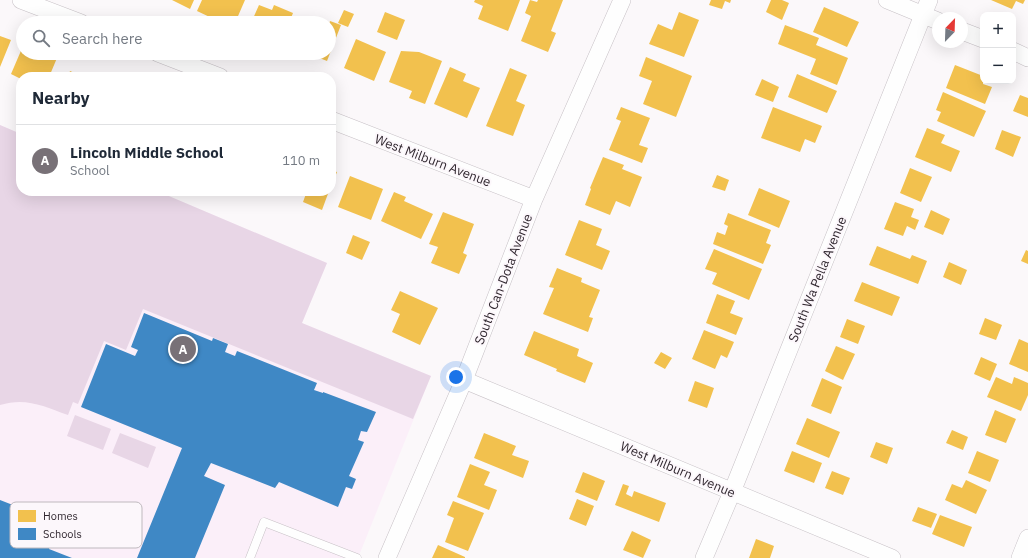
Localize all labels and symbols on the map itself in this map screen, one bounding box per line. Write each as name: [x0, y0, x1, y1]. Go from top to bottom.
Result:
north arrow: [932, 12, 968, 48]
street label: West Milburn Avenue: [372, 130, 493, 190]
street label: South Can-Dota Avenue: [471, 211, 536, 347]
street label: South Wa Pella Avenue: [785, 214, 850, 344]
pin: A: [170, 334, 196, 364]
your location: [446, 367, 466, 387]
street label: West Milburn Avenue: [618, 438, 738, 501]
legend: [10, 502, 142, 548]
text: Homes: [43, 509, 78, 523]
text: Schools: [43, 527, 82, 541]

